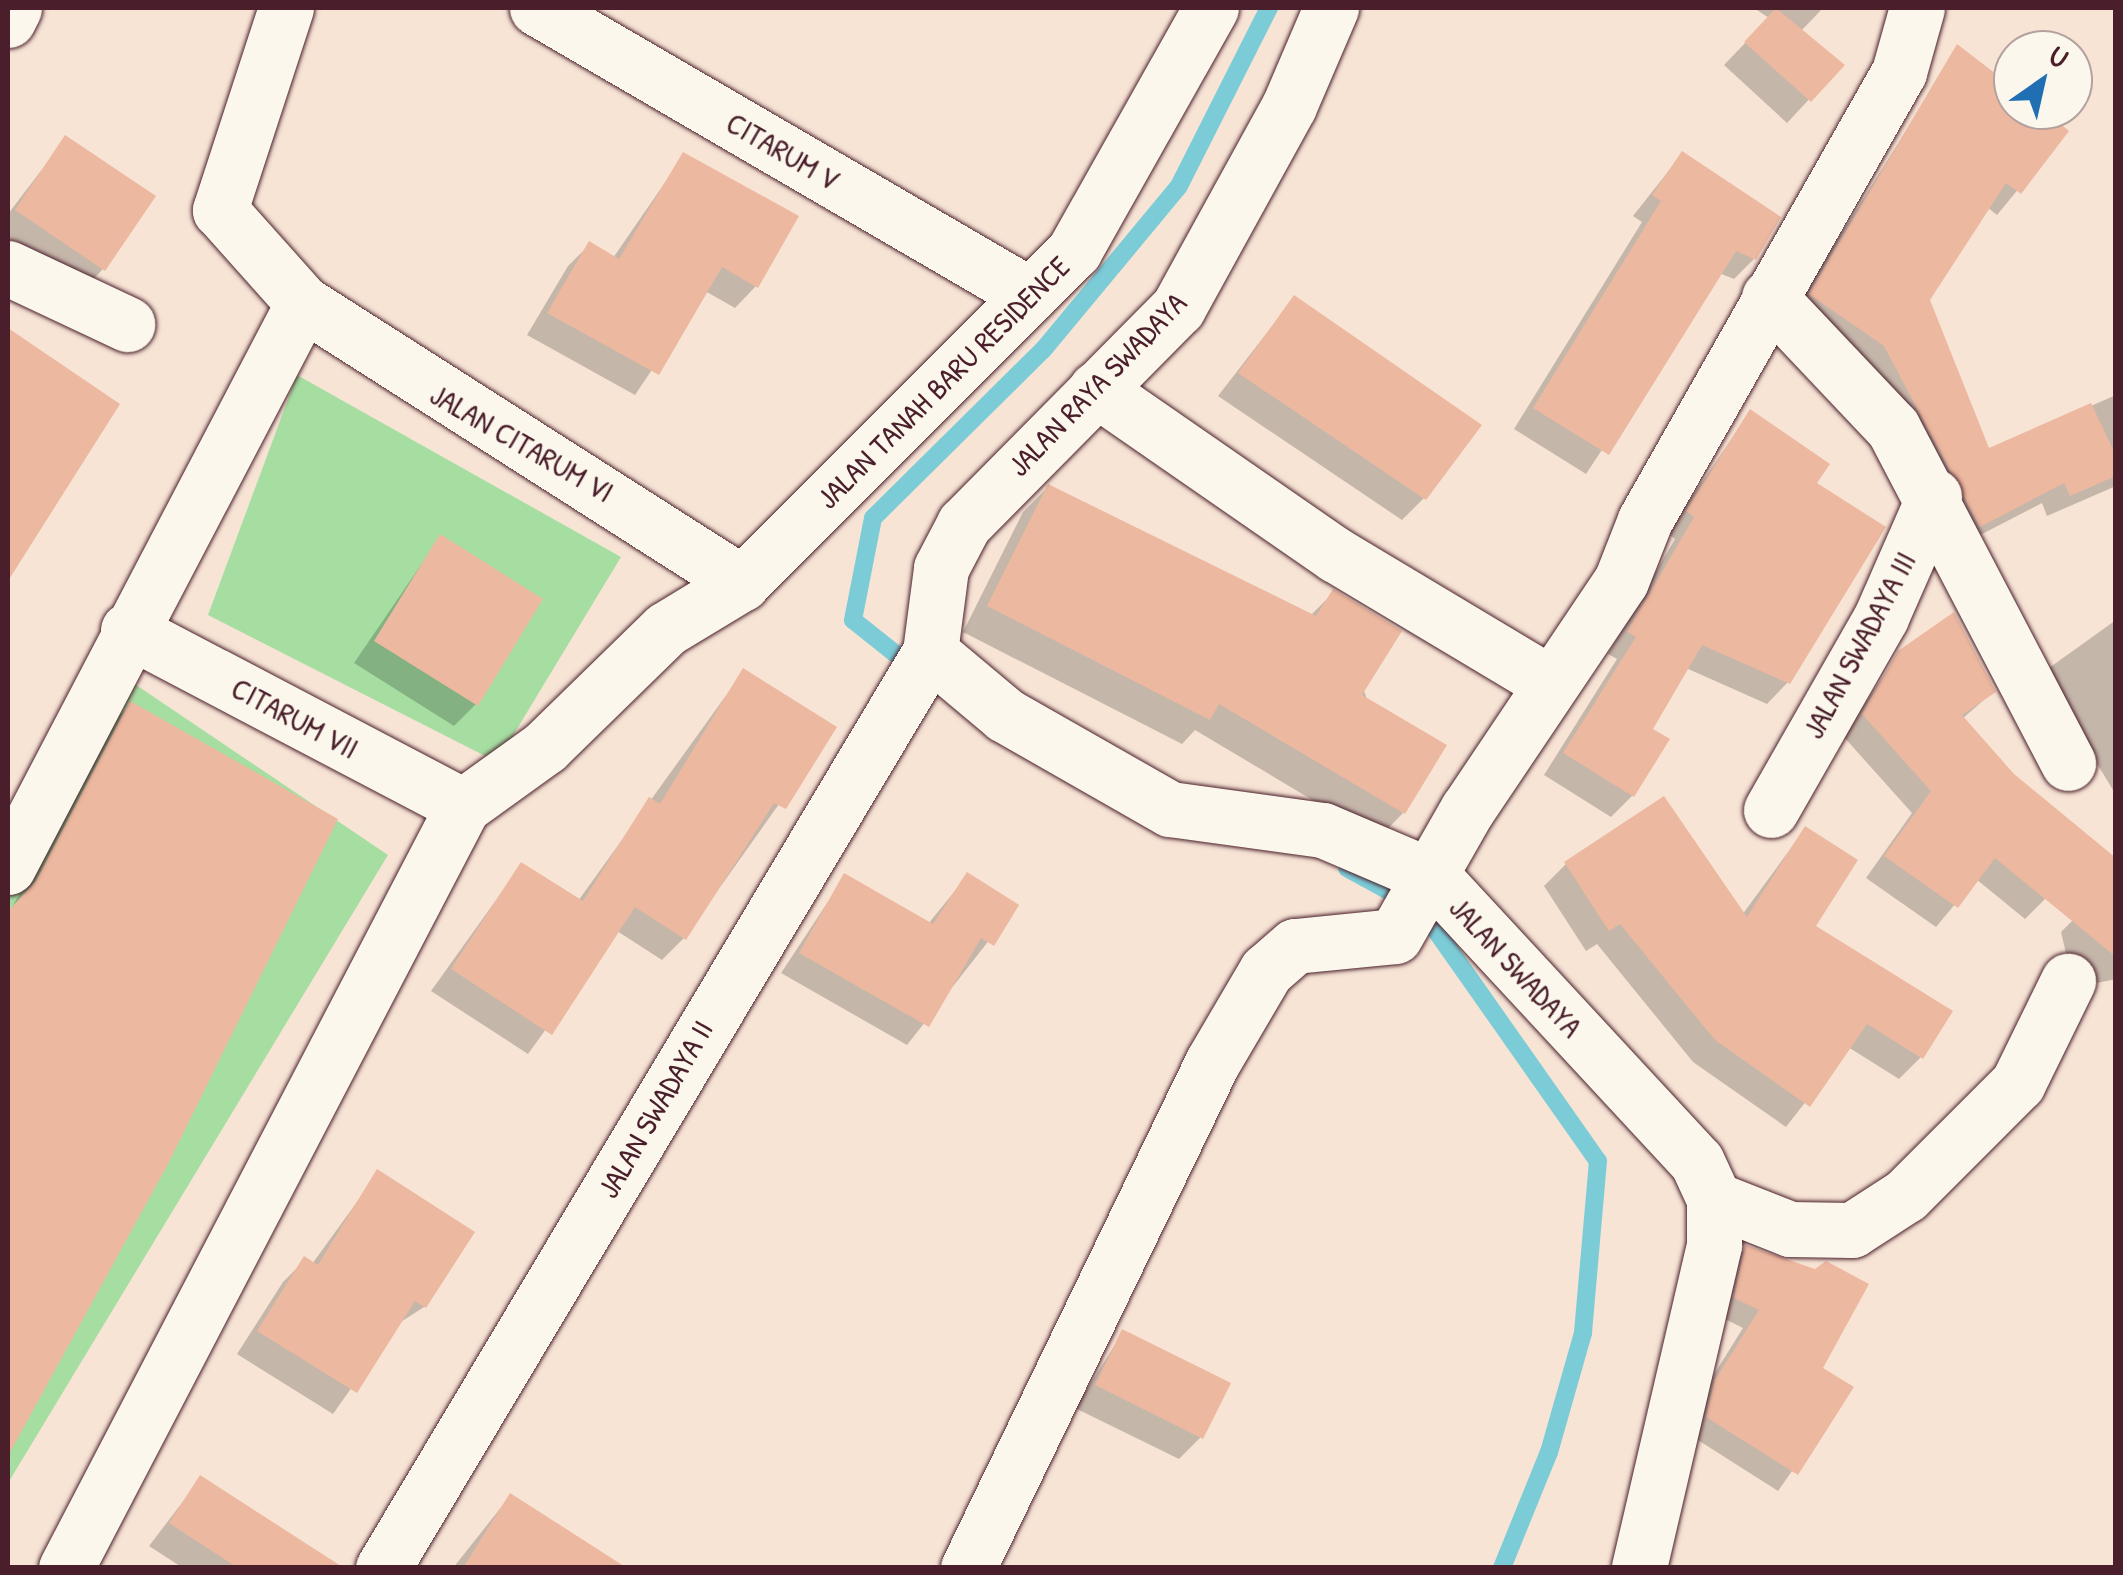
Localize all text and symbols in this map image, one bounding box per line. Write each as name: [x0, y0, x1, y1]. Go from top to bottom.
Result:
north arrow: [1993, 30, 2093, 130]
text: U: [2042, 37, 2076, 77]
street label: CITARUM V: [720, 104, 846, 198]
street label: JALAN TANAH BARU RESIDENCE: [809, 248, 1077, 516]
street label: JALAN RAYA SWADAYA: [1000, 285, 1194, 483]
street label: JALAN CITARUM VI: [424, 376, 620, 510]
street label: JALAN SWADAYA III: [1795, 546, 1923, 744]
street label: CITARUM VII: [226, 670, 364, 766]
street label: JALAN SWADAYA: [1442, 890, 1590, 1044]
street label: JALAN SWADAYA II: [590, 1014, 720, 1204]

